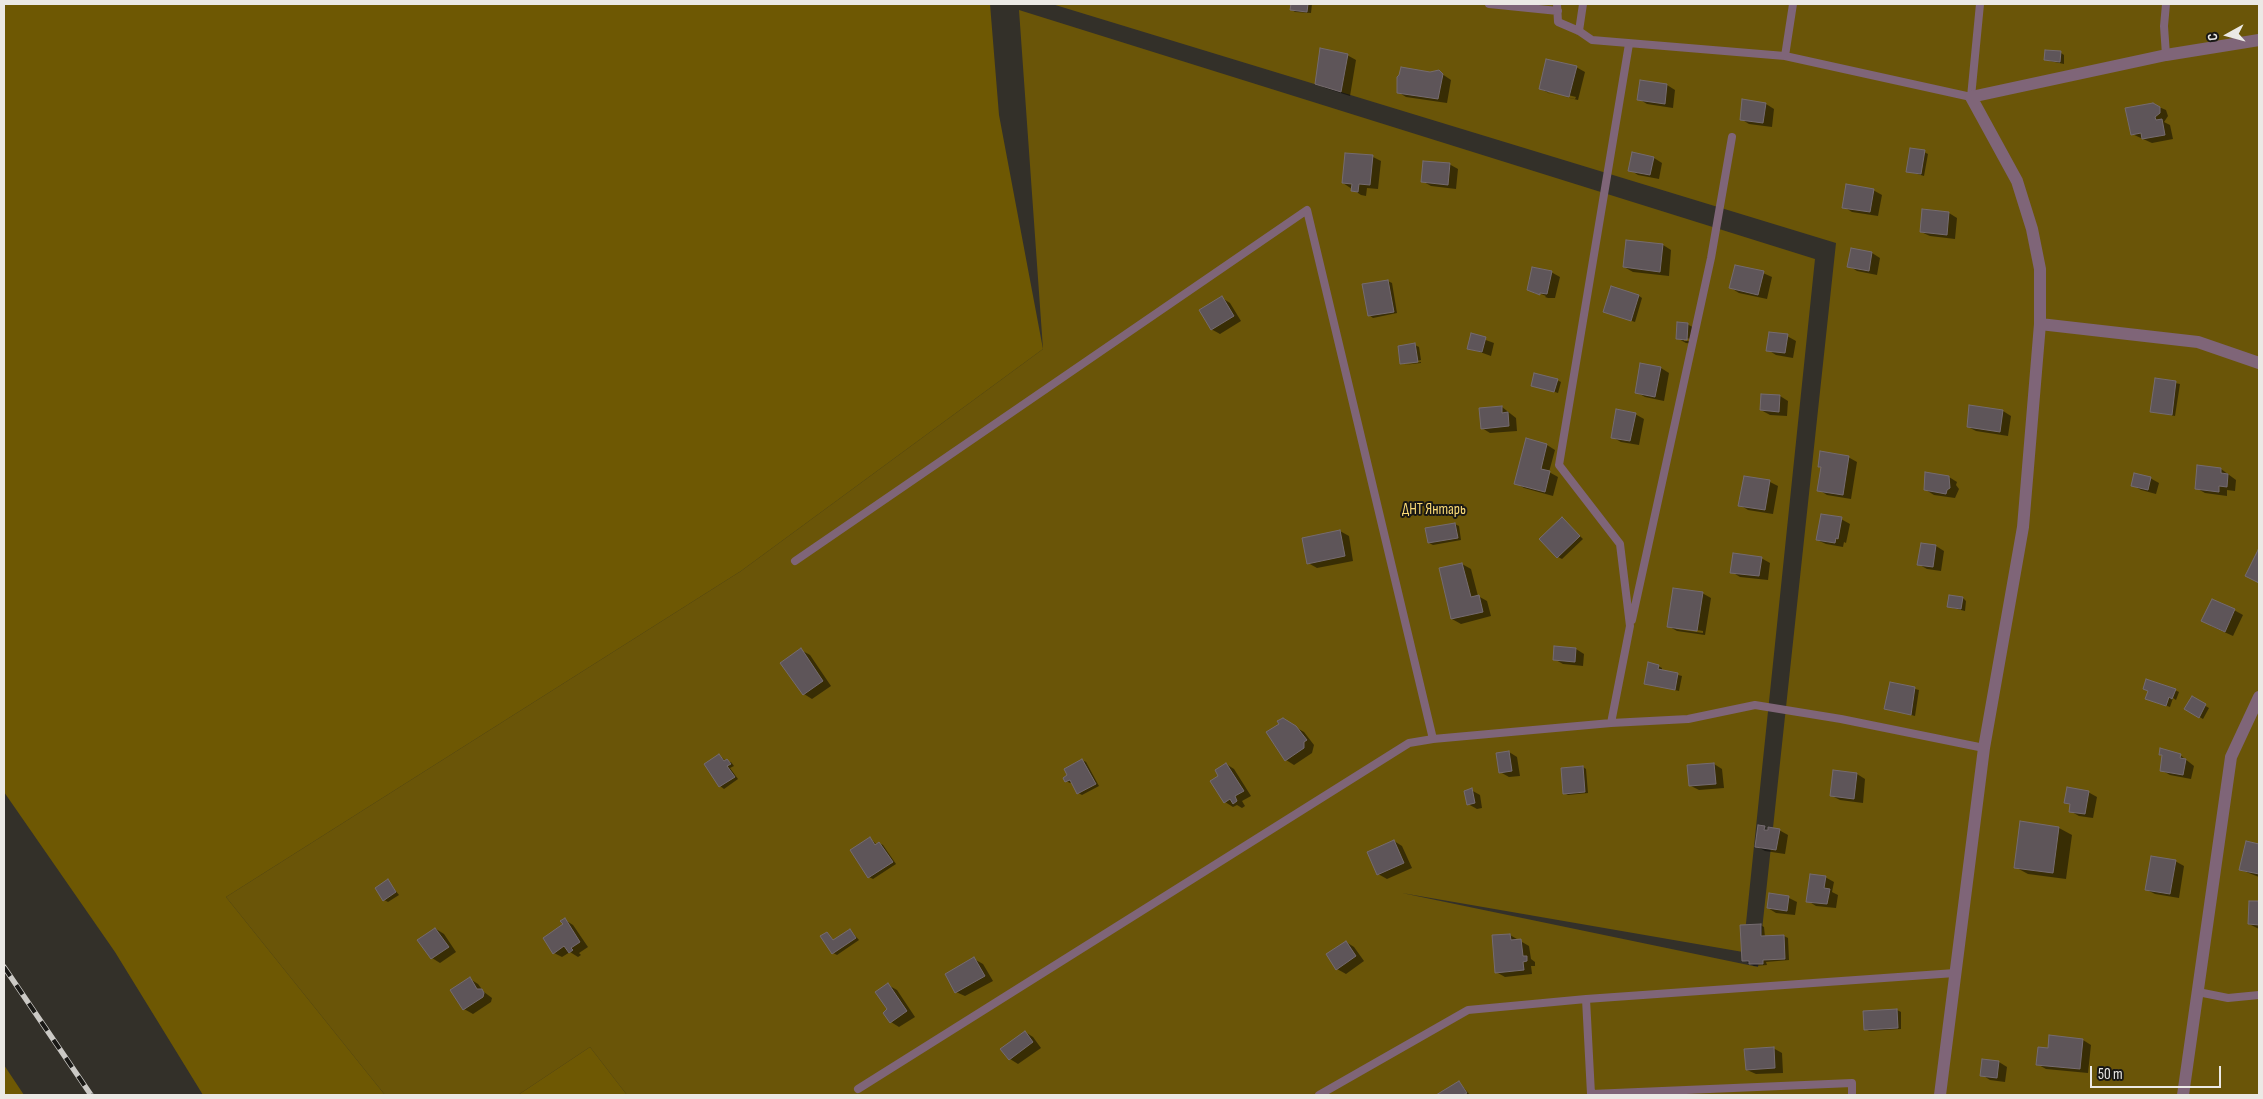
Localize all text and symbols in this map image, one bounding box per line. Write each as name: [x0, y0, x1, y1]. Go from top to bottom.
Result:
north arrow: [2203, 10, 2253, 60]
text: С: [2204, 32, 2221, 41]
park label: ДНТ Янтарь: [1402, 501, 1466, 519]
scale bar: [2093, 1056, 2224, 1088]
text: 50 m: [2098, 1065, 2123, 1084]

